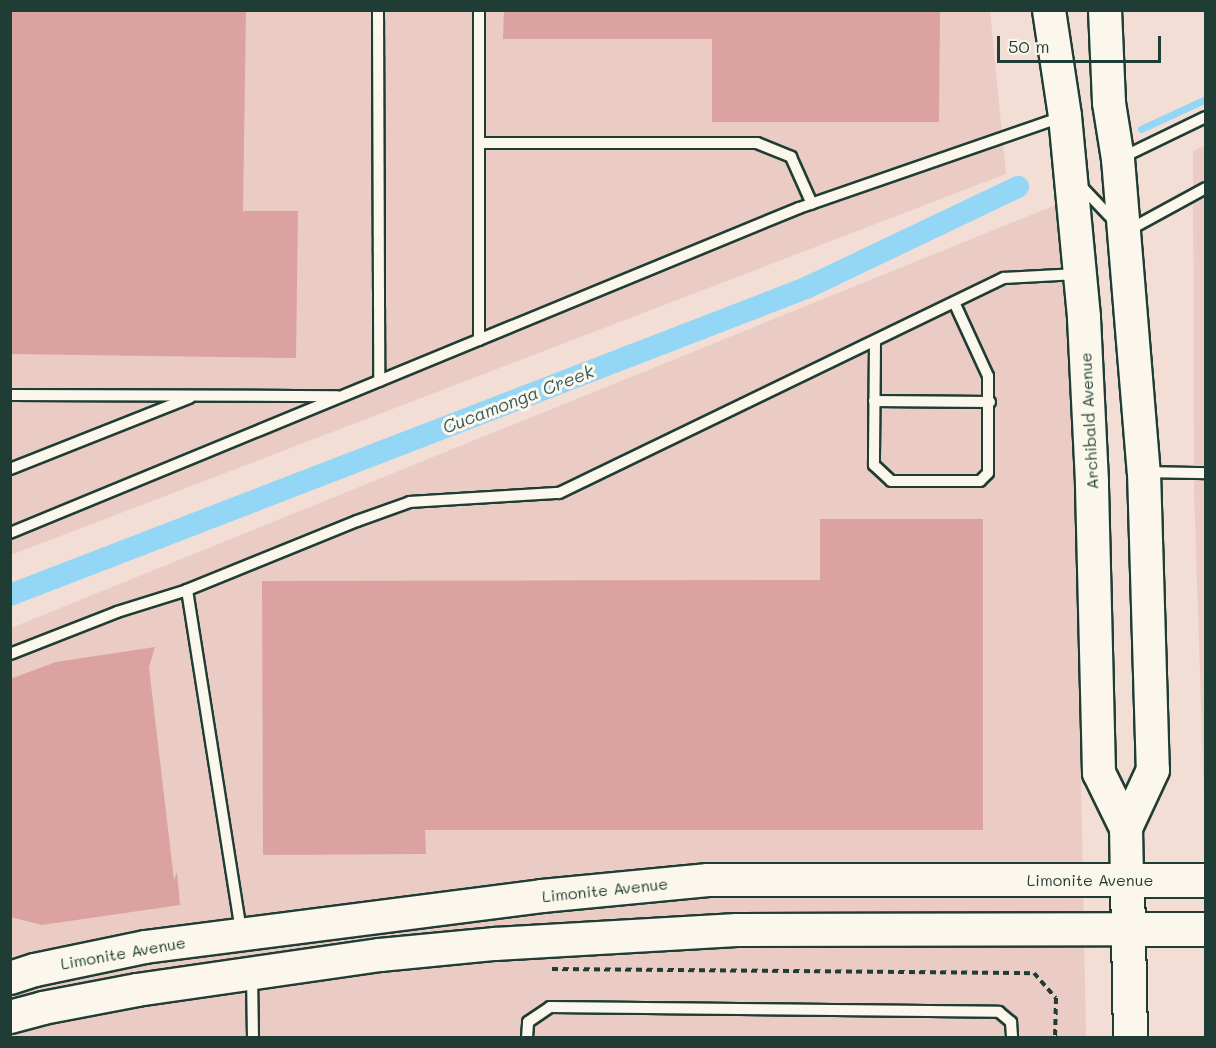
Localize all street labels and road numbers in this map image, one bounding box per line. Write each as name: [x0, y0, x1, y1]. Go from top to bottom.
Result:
street label: Archibald Avenue: [1076, 352, 1102, 490]
street label: Limonite Avenue: [1027, 870, 1153, 890]
street label: Limonite Avenue: [541, 874, 669, 906]
street label: Limonite Avenue: [59, 933, 187, 973]

